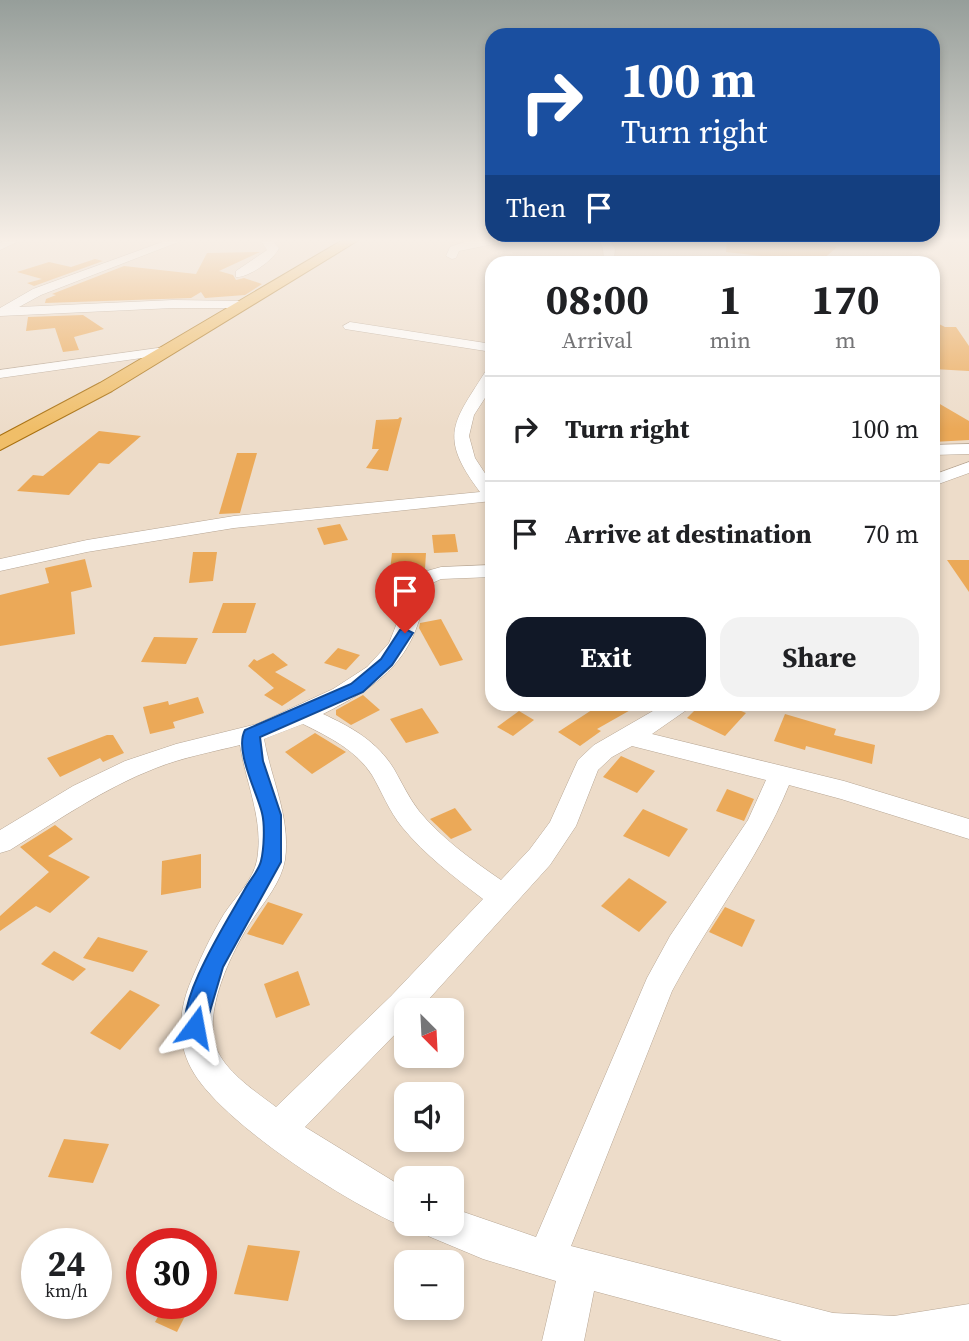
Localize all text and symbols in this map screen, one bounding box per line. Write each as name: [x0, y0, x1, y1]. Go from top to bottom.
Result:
text: 100 m: [621, 46, 756, 113]
icon: right: [506, 56, 597, 147]
text: Turn right: [621, 110, 767, 154]
icon: arrive: [580, 189, 618, 227]
text: Then: [506, 190, 566, 226]
text: 08:00: [545, 270, 649, 328]
text: 1: [719, 270, 742, 328]
text: 170: [811, 270, 880, 328]
text: Arrival: [562, 324, 633, 356]
text: min: [709, 324, 751, 356]
text: m: [835, 324, 856, 356]
icon: right: [506, 410, 544, 448]
text: Turn right: [565, 411, 689, 447]
text: 100 m: [851, 411, 919, 447]
icon: arrive: [506, 515, 544, 553]
text: Arrive at destination: [565, 516, 812, 552]
text: 70 m: [864, 516, 919, 552]
pin: [375, 561, 435, 633]
icon: arrive: [386, 572, 424, 610]
button: Exit: [506, 617, 706, 697]
button: Share: [720, 617, 919, 697]
position arrow: [158, 990, 232, 1064]
north arrow: [394, 998, 464, 1068]
map controls: [394, 998, 464, 1320]
button: sound: [394, 1082, 464, 1152]
button: +: [394, 1166, 464, 1236]
speed limit sign: 30: [126, 1228, 217, 1319]
text: 24: [48, 1240, 85, 1288]
button: −: [394, 1250, 464, 1320]
text: km/h: [45, 1278, 88, 1303]

